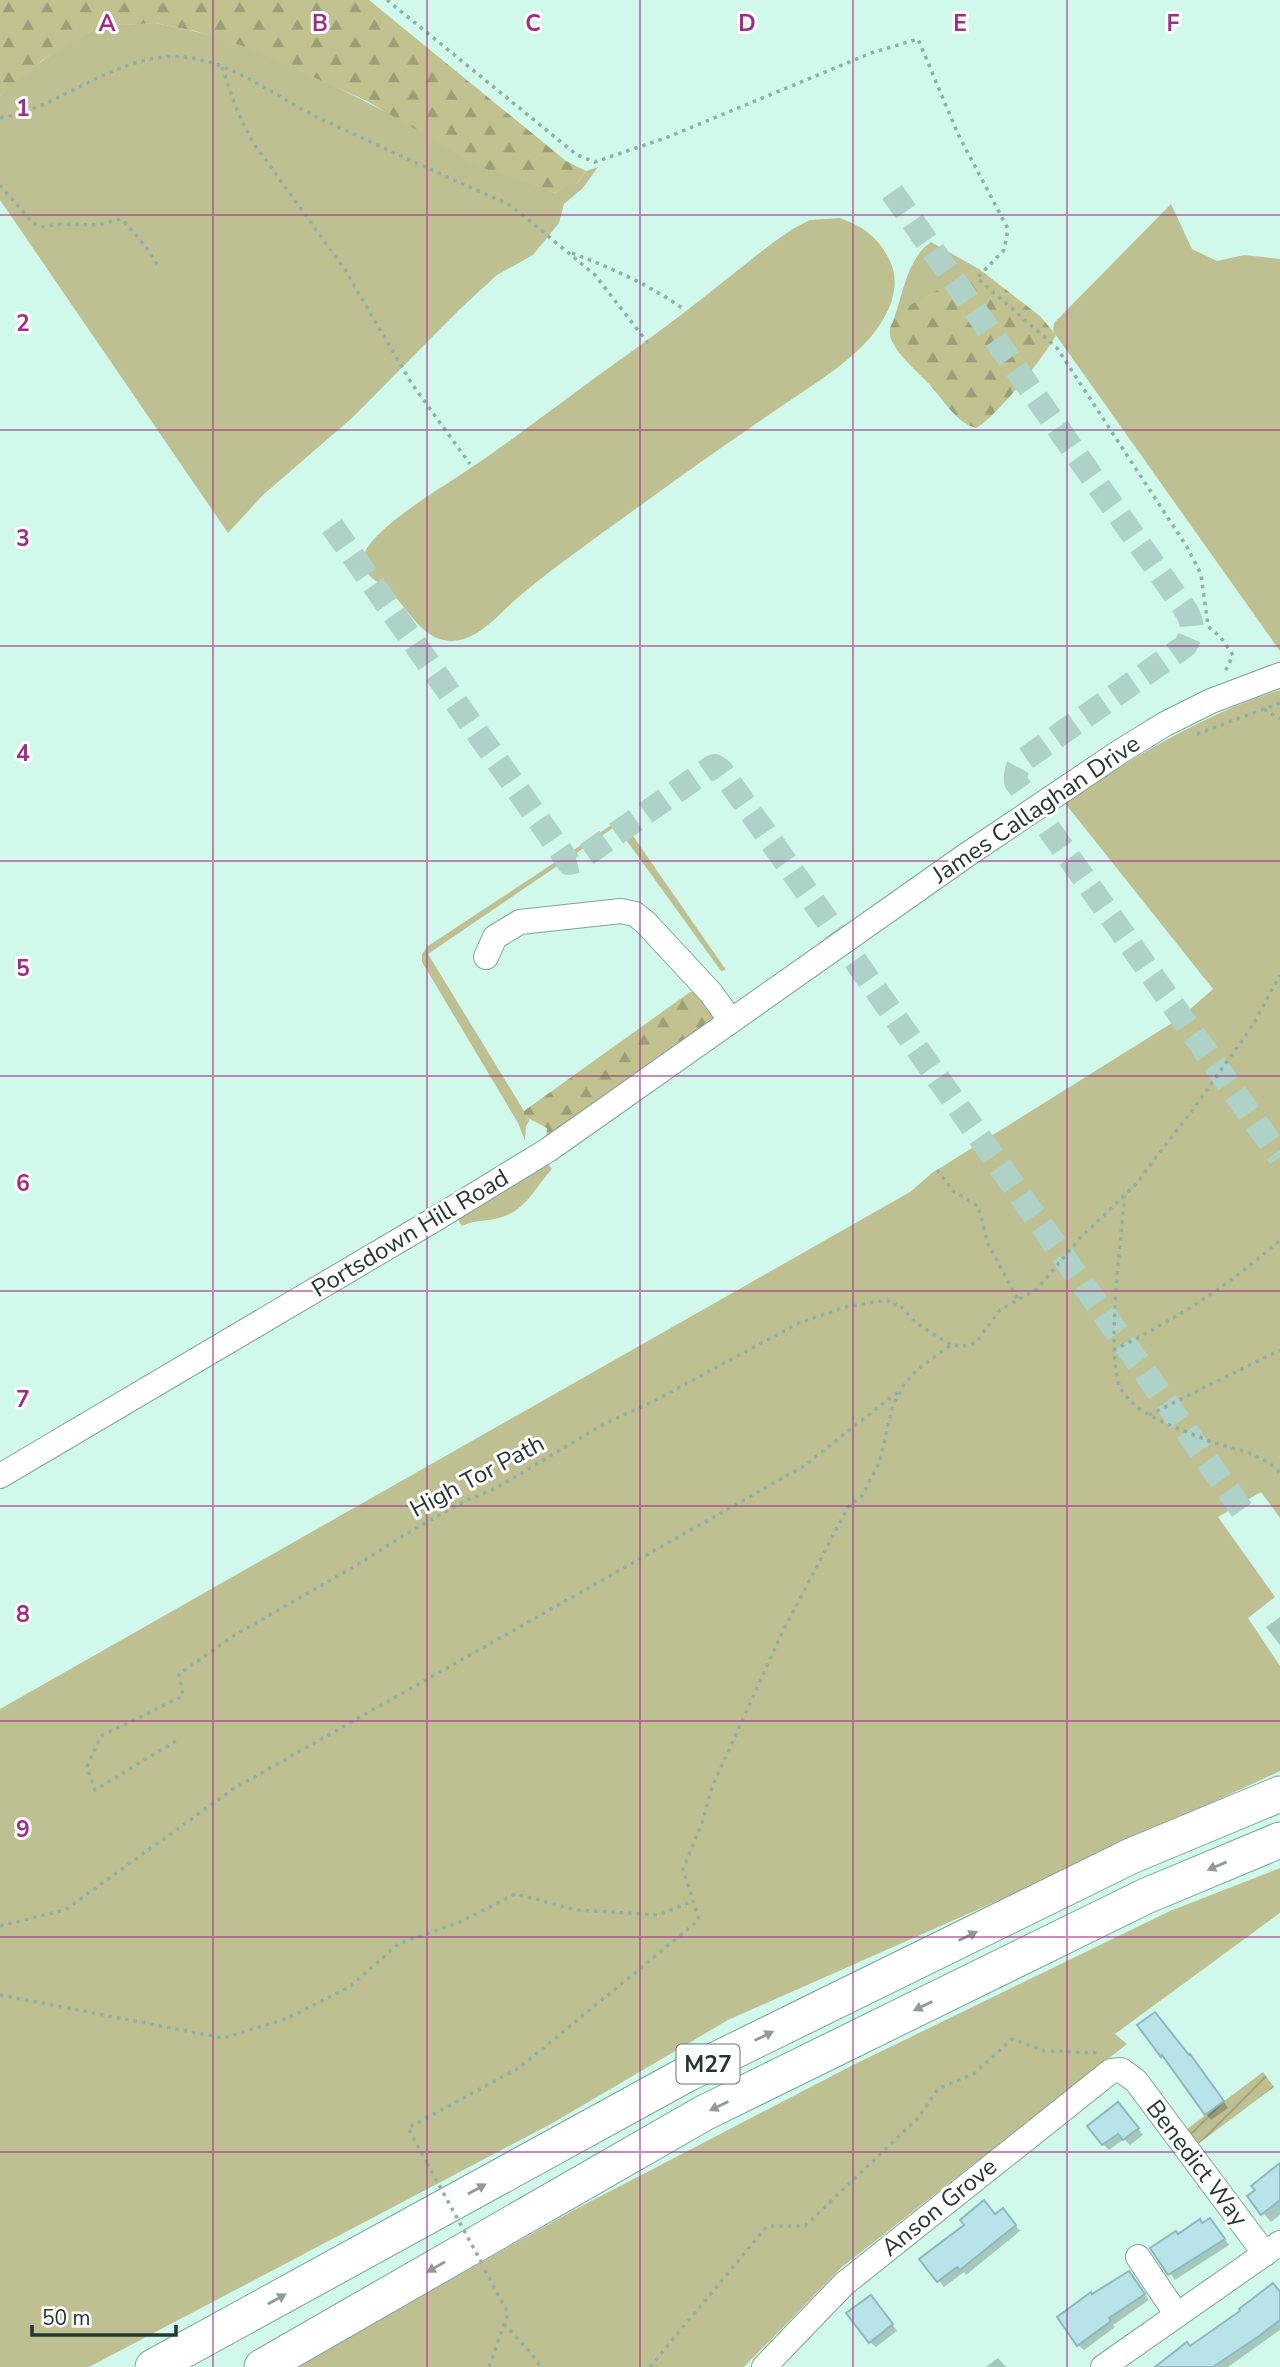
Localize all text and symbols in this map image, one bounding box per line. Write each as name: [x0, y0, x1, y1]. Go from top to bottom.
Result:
text: A: [98, 8, 116, 39]
text: B: [312, 8, 328, 39]
text: C: [525, 8, 541, 39]
text: D: [738, 8, 756, 39]
text: E: [953, 8, 967, 39]
text: F: [1167, 8, 1180, 39]
text: 1: [16, 93, 30, 124]
text: 2: [16, 308, 30, 339]
text: 3: [16, 523, 30, 554]
street label: James Callaghan Drive: [925, 727, 1146, 891]
text: 4: [16, 738, 30, 769]
text: 5: [16, 953, 30, 984]
street label: Portsdown Hill Road: [306, 1162, 514, 1304]
text: 6: [16, 1168, 30, 1199]
text: 7: [16, 1384, 30, 1415]
street label: High Tor Path: [404, 1427, 550, 1525]
text: 8: [16, 1599, 30, 1630]
text: 9: [16, 1814, 30, 1845]
one-way arrow: [1206, 1861, 1227, 1872]
one-way arrow: [958, 1930, 978, 1942]
one-way arrow: [913, 2000, 933, 2011]
one-way arrow: [754, 2031, 774, 2042]
road number: M27: [676, 2044, 740, 2084]
street label: Benedict Way: [1139, 2093, 1256, 2233]
one-way arrow: [709, 2101, 729, 2112]
street label: Anson Grove: [875, 2151, 1003, 2263]
one-way arrow: [467, 2183, 487, 2195]
one-way arrow: [426, 2261, 446, 2273]
one-way arrow: [268, 2293, 287, 2305]
scale bar: [32, 2294, 175, 2338]
text: 50 m: [42, 2304, 91, 2332]

